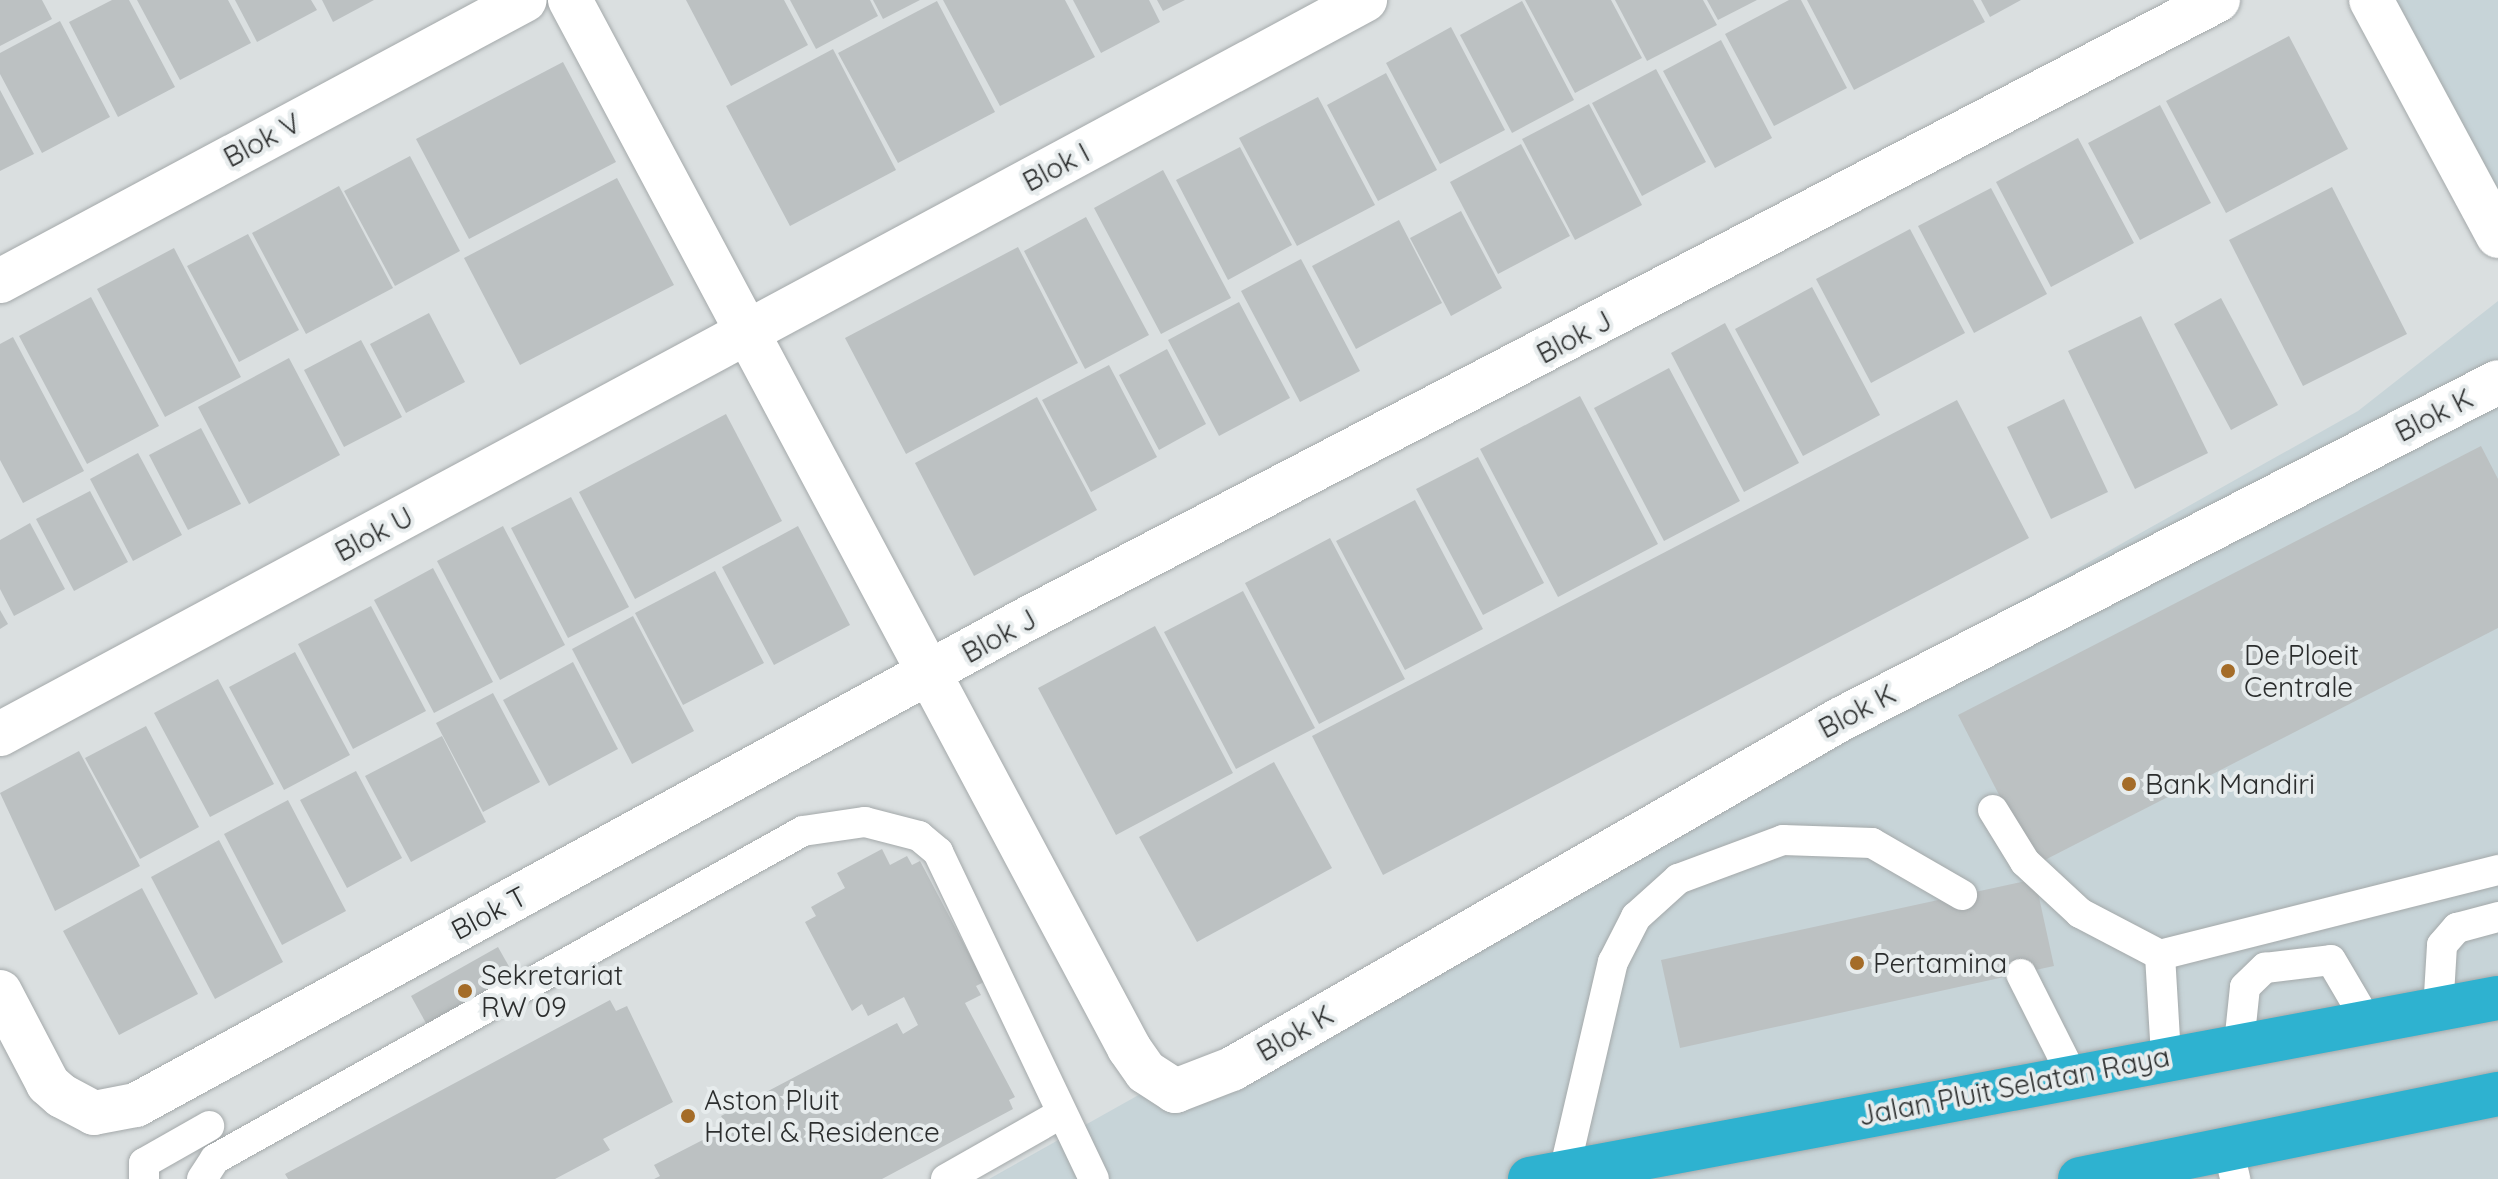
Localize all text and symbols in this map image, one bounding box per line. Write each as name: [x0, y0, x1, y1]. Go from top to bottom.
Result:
street label: Blok V: [218, 106, 306, 174]
street label: Blok I: [1017, 136, 1095, 198]
street label: Blok J: [1531, 303, 1617, 371]
street label: Blok K: [2390, 381, 2478, 449]
street label: Blok U: [329, 499, 419, 569]
street label: Blok J: [956, 602, 1042, 670]
place label: De Ploeit Centrale: [2244, 638, 2359, 704]
marker: De Ploeit Centrale: [2219, 662, 2237, 680]
street label: Blok K: [1813, 677, 1901, 745]
place label: Bank Mandiri: [2145, 767, 2315, 801]
marker: Bank Mandiri: [2120, 775, 2138, 793]
street label: Blok T: [445, 879, 533, 947]
place label: Pertamina: [1873, 946, 2007, 980]
marker: Pertamina: [1848, 954, 1866, 972]
place label: Sekretariat RW 09: [481, 958, 623, 1024]
marker: Sekretariat RW 09: [456, 982, 474, 1000]
street label: Blok K: [1251, 998, 1339, 1068]
street label: Jalan Pluit Selatan Raya: [1856, 1039, 2172, 1133]
place label: Aston Pluit Hotel & Residence: [704, 1083, 940, 1149]
marker: Aston Pluit Hotel & Residence: [679, 1107, 697, 1125]

